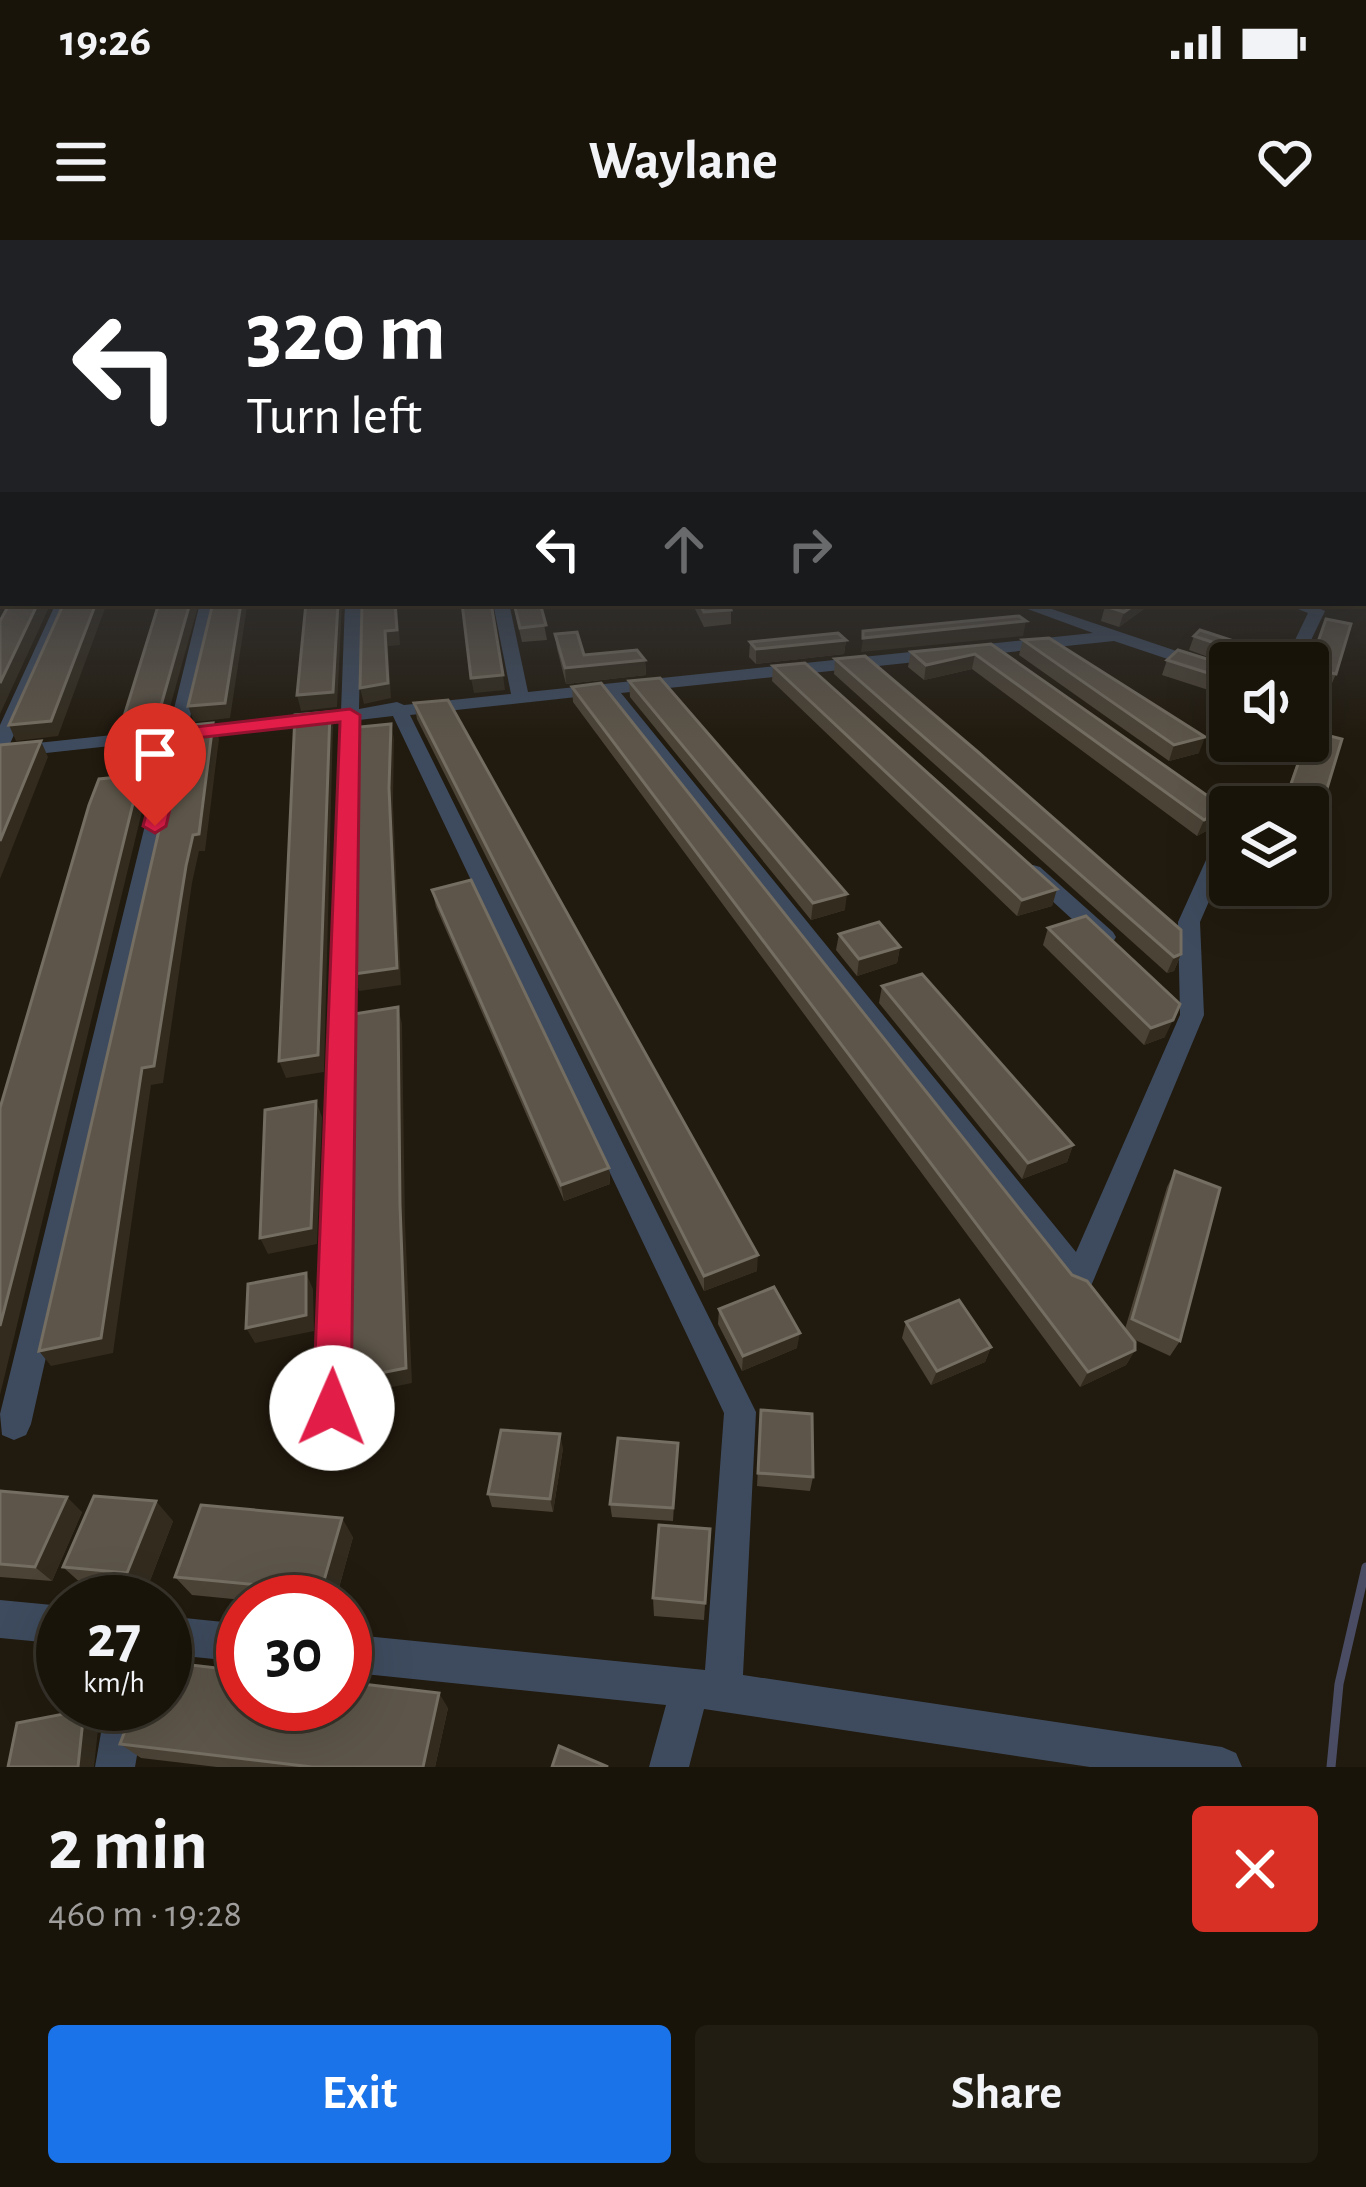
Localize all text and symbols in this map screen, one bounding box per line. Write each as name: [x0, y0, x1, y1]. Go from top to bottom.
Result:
text: 19:26: [60, 19, 151, 64]
icon: menu: [48, 129, 114, 195]
icon: heart: [1252, 129, 1318, 195]
text: Waylane: [588, 135, 778, 189]
icon: left: [48, 288, 204, 444]
text: 320 m: [246, 292, 446, 376]
text: Turn left: [246, 390, 422, 444]
icon: left: [525, 516, 591, 582]
icon: ahead: [651, 516, 717, 582]
icon: right: [777, 516, 843, 582]
map controls: [1209, 642, 1329, 906]
button: sound: [1209, 642, 1329, 762]
pin: [104, 703, 206, 826]
icon: arrive: [122, 721, 188, 787]
button: layers: [1209, 786, 1329, 906]
position arrow: [269, 1345, 395, 1471]
speed limit sign: 30: [216, 1575, 372, 1731]
text: 27: [87, 1608, 141, 1668]
text: km/h: [83, 1668, 145, 1698]
button: close: [1192, 1806, 1318, 1932]
text: 2 min: [48, 1810, 208, 1882]
text: 460 m · 19:28: [48, 1895, 242, 1934]
button: Exit: [48, 2025, 671, 2163]
button: Share: [695, 2025, 1318, 2163]

